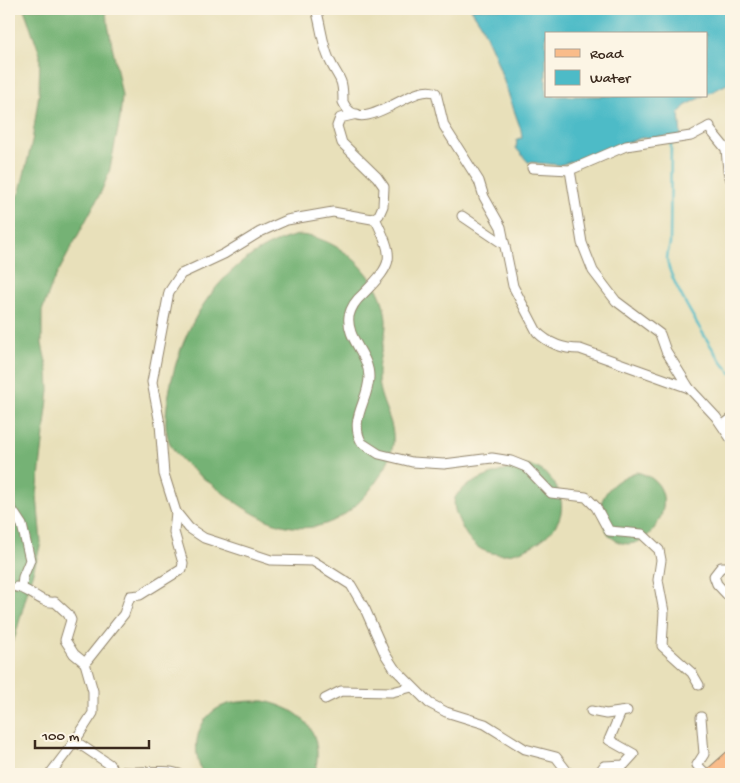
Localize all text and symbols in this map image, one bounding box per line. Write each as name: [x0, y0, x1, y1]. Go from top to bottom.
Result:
legend: [545, 32, 708, 98]
text: Road: [590, 46, 624, 64]
text: Water: [590, 70, 632, 88]
scale bar: [35, 718, 149, 750]
text: 100 m: [41, 728, 80, 746]

